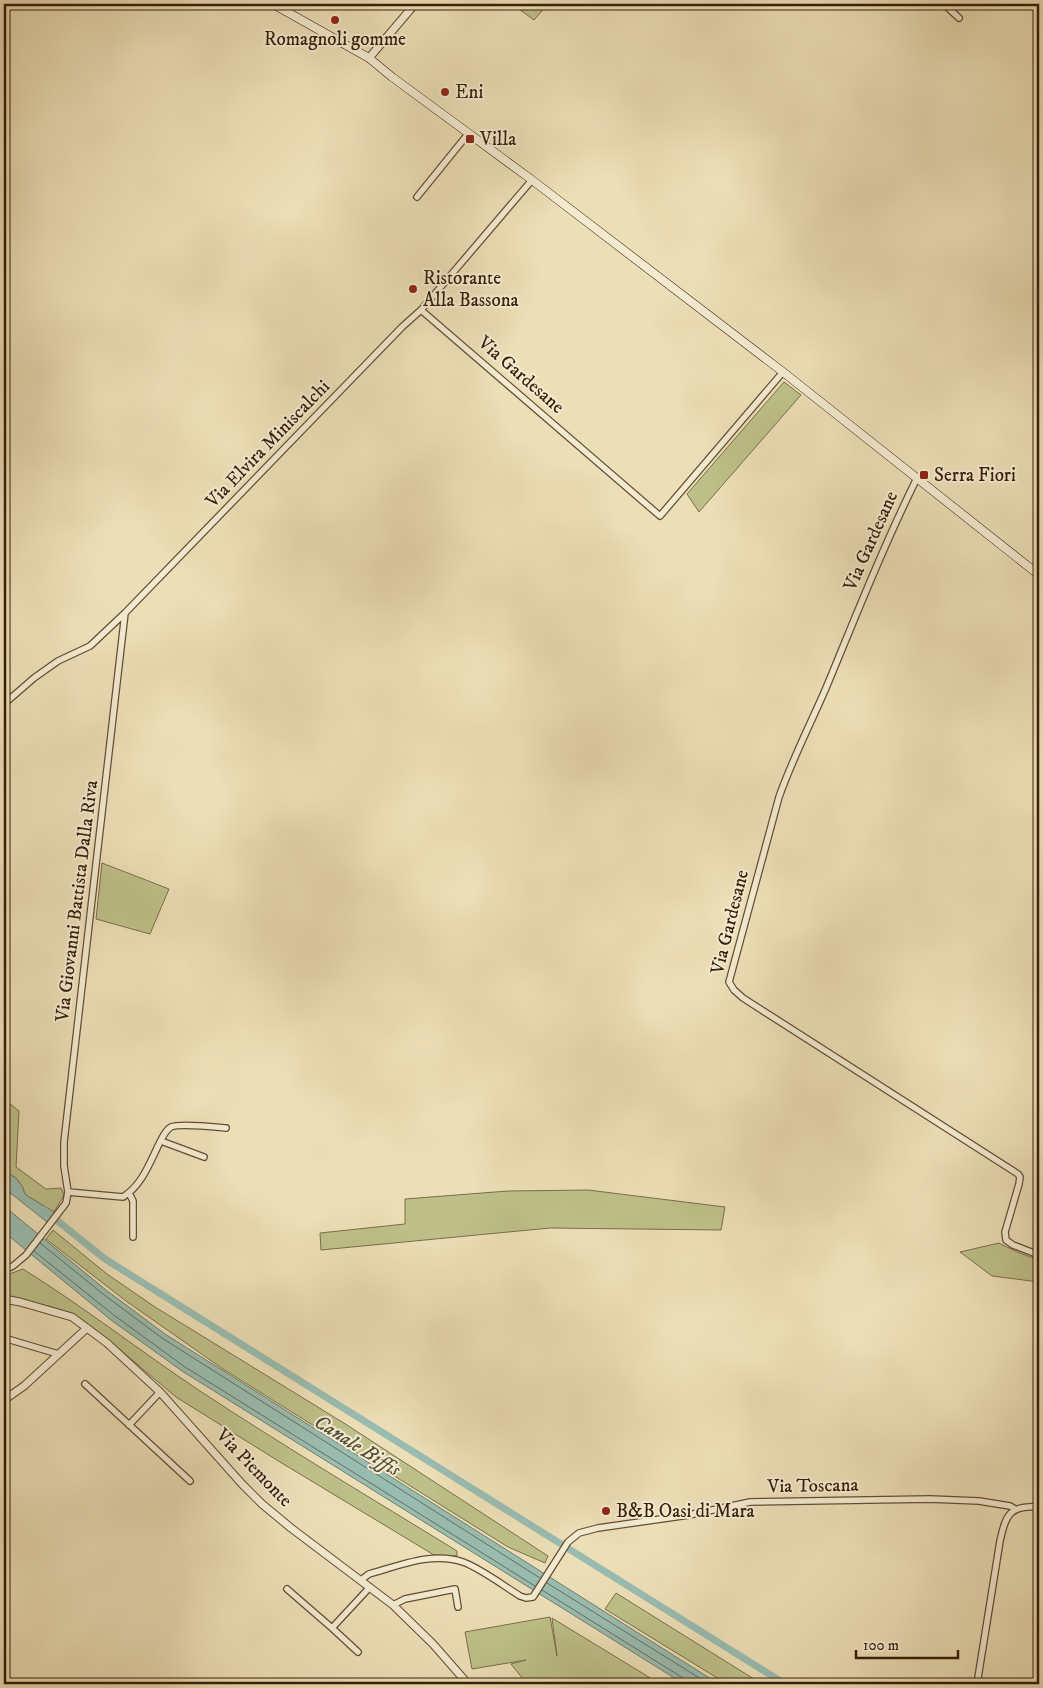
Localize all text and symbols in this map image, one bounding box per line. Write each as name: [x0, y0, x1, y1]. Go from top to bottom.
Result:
marker: Romagnoli gomme: [329, 14, 341, 26]
place label: Romagnoli gomme: [264, 28, 406, 51]
place label: Eni: [455, 81, 483, 104]
marker: Eni: [439, 86, 451, 98]
place label: Villa: [479, 128, 516, 151]
marker: Villa: [464, 133, 476, 145]
place label: Ristorante Alla Bassona: [423, 267, 519, 312]
marker: Ristorante Alla Bassona: [407, 283, 419, 295]
street label: Via Gardesane: [472, 331, 569, 419]
street label: Via Elvira Miniscalchi: [200, 375, 335, 513]
place label: Serra Fiori: [934, 464, 1016, 487]
marker: Serra Fiori: [918, 469, 930, 481]
street label: Via Gardesane: [838, 487, 903, 595]
street label: Via Giovanni Battista Dalla Riva: [51, 779, 103, 1024]
street label: Via Gardesane: [706, 867, 754, 978]
water label: Canale Biffis: [309, 1410, 406, 1483]
street label: Via Piemonte: [210, 1423, 297, 1512]
street label: Via Toscana: [766, 1474, 859, 1498]
place label: B&B Oasi di Mara: [616, 1500, 755, 1523]
marker: B&B Oasi di Mara: [600, 1505, 612, 1517]
scale bar: [856, 1628, 958, 1660]
text: 100 m: [863, 1636, 899, 1655]

